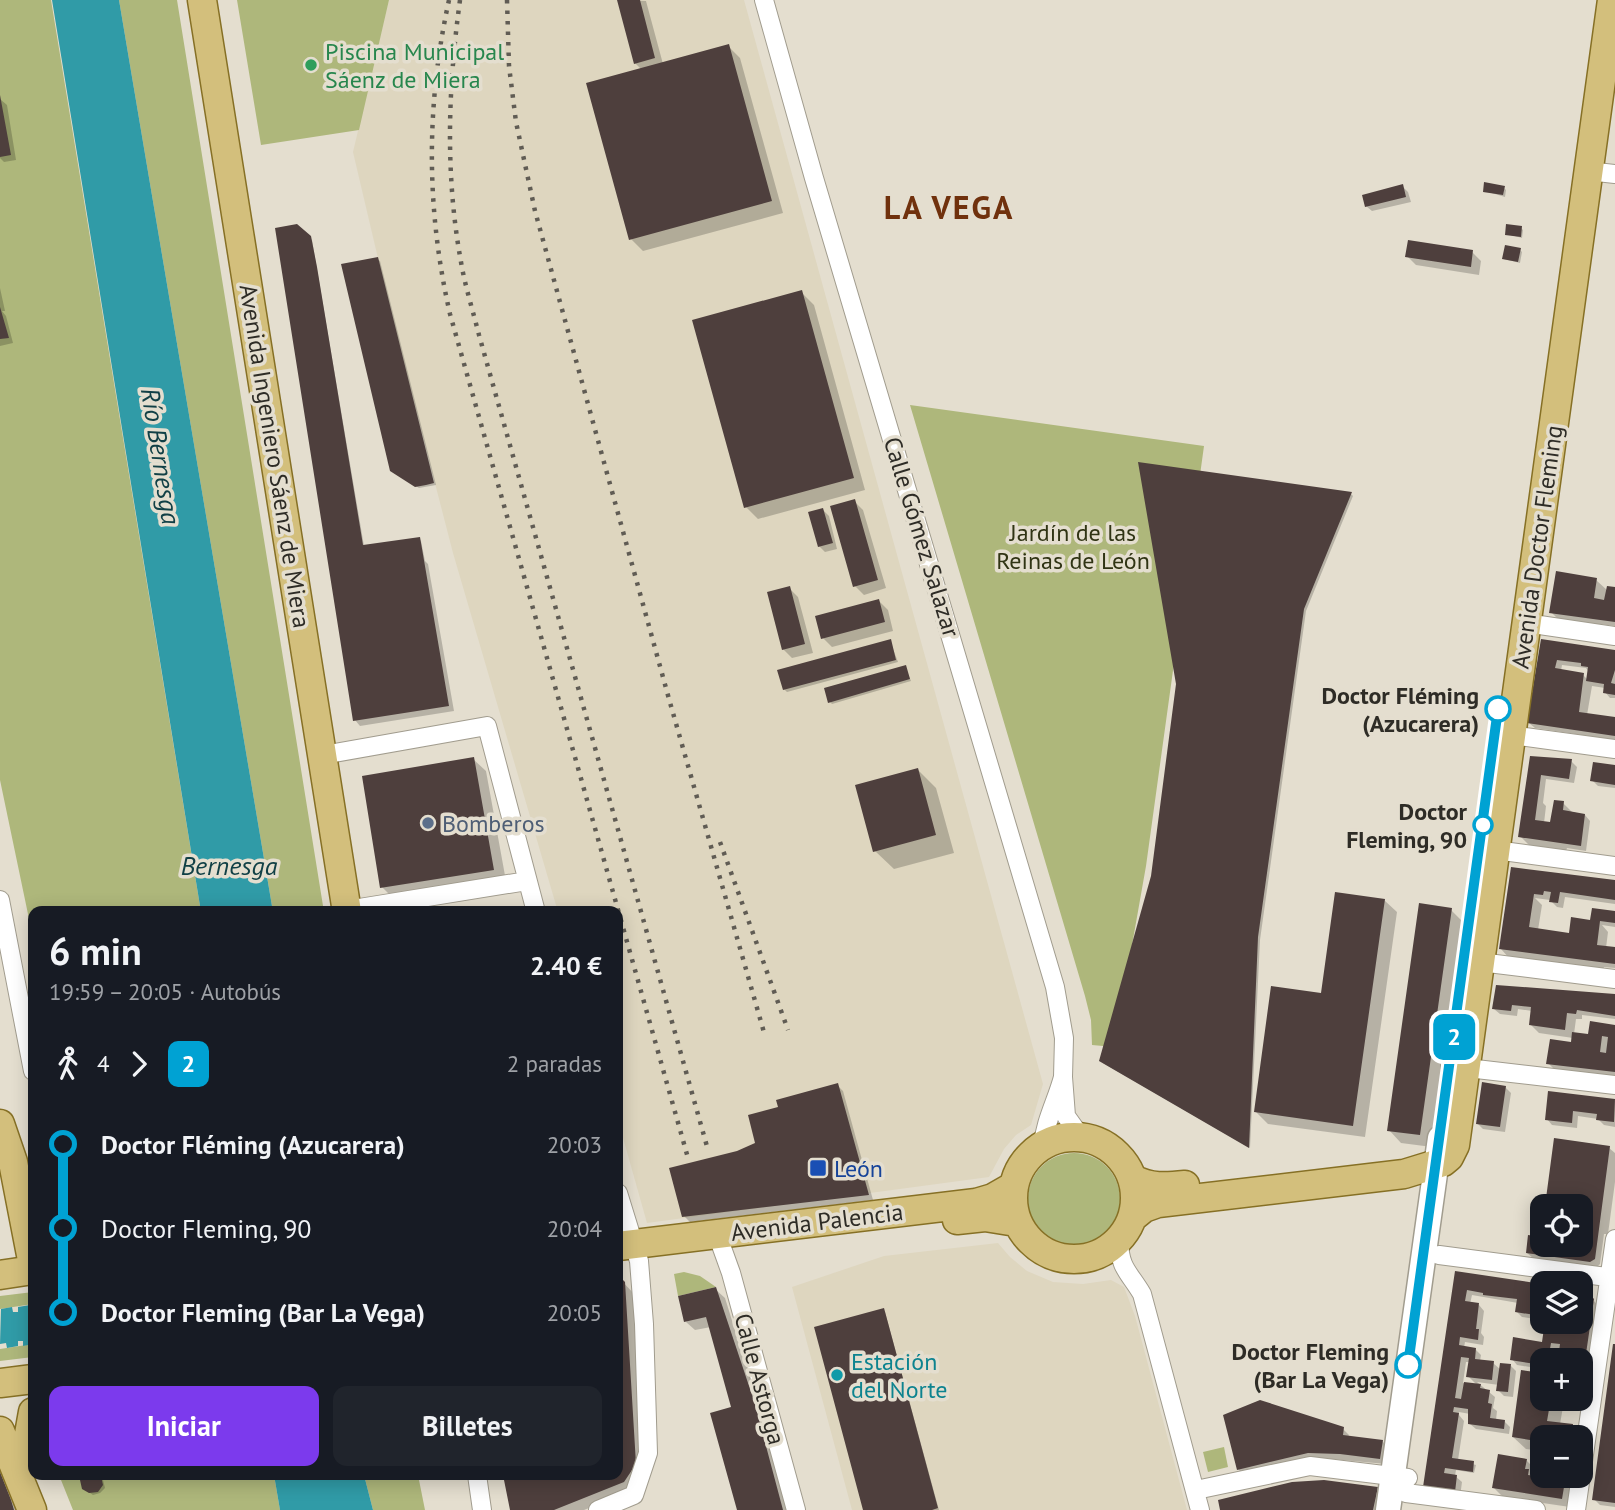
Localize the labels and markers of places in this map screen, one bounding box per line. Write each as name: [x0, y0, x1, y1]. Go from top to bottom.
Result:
place label: Piscina Municipal Sáenz de Miera: [325, 36, 504, 95]
marker: Piscina Municipal Sáenz de Miera: [303, 57, 319, 73]
place label: Doctor Fléming (Azucarera): [1321, 680, 1479, 739]
marker: Doctor Fléming (Azucarera): [1485, 696, 1511, 722]
place label: Doctor Fleming, 90: [1346, 796, 1468, 855]
place label: Bomberos: [442, 808, 545, 839]
marker: Bomberos: [420, 815, 436, 831]
marker: Doctor Fleming, 90: [1473, 815, 1493, 835]
place label: León: [834, 1153, 883, 1184]
marker: León: [808, 1158, 828, 1178]
place label: Doctor Fleming (Bar La Vega): [1231, 1336, 1389, 1395]
place label: Estación del Norte: [851, 1346, 947, 1405]
marker: Doctor Fleming (Bar La Vega): [1395, 1352, 1421, 1378]
marker: Estación del Norte: [829, 1367, 845, 1383]

